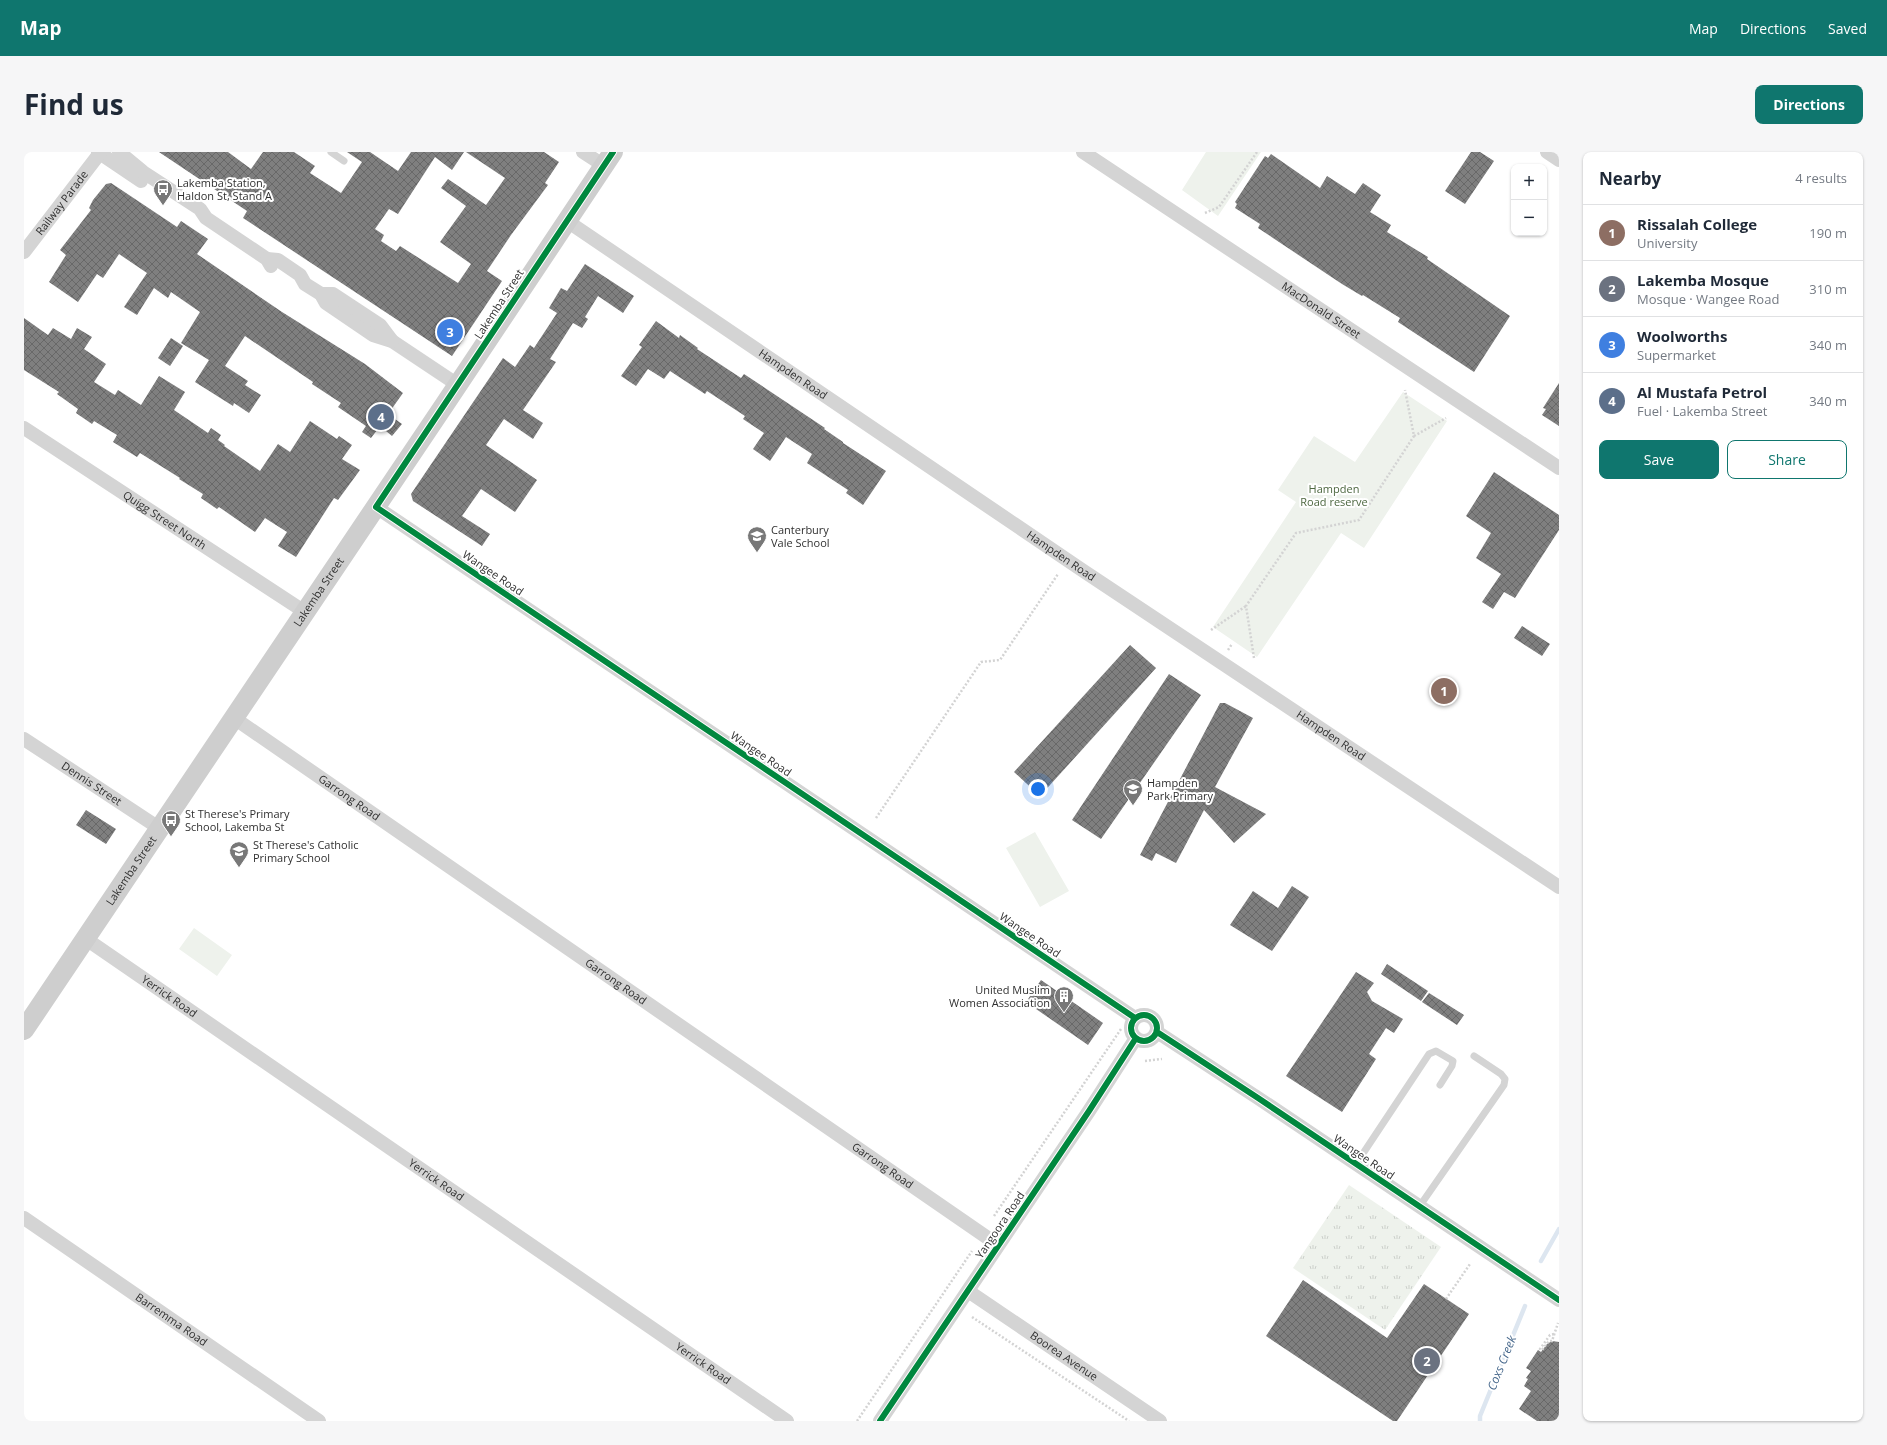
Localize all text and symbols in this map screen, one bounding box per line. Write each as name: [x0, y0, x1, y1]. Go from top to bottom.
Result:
text: Map: [20, 15, 61, 41]
text: Map: [1689, 19, 1718, 38]
text: Directions: [1740, 19, 1806, 38]
text: Saved: [1828, 19, 1867, 38]
text: Find us: [24, 85, 124, 123]
button: Directions: [1755, 85, 1863, 124]
map controls: [1511, 164, 1547, 236]
button: +: [1511, 164, 1547, 200]
street label: Railway Parade: [32, 167, 91, 238]
text: Nearby: [1599, 167, 1661, 190]
text: 4 results: [1795, 169, 1847, 187]
place label: Lakemba Station, Haldon St, Stand A: [177, 175, 272, 203]
bus stop icon: Lakemba Station, Haldon St, Stand A: [152, 178, 174, 206]
button: −: [1511, 200, 1547, 236]
text: Rissalah College: [1637, 214, 1757, 234]
text: 1: [1608, 224, 1616, 242]
text: 190 m: [1809, 224, 1847, 242]
text: University: [1637, 234, 1697, 252]
street label: Lakemba Street: [470, 266, 527, 342]
text: Lakemba Mosque: [1637, 270, 1769, 290]
street label: MacDonald Street: [1279, 278, 1364, 341]
text: 2: [1608, 280, 1616, 298]
text: 310 m: [1809, 280, 1847, 298]
text: Mosque · Wangee Road: [1637, 290, 1779, 308]
pin: 3: [437, 317, 463, 347]
text: Woolworths: [1637, 326, 1727, 346]
text: 3: [1608, 336, 1616, 354]
text: 340 m: [1809, 336, 1847, 354]
street label: Hampden Road: [756, 345, 831, 402]
text: Supermarket: [1637, 346, 1716, 364]
text: Al Mustafa Petrol: [1637, 382, 1767, 402]
text: 4: [1608, 392, 1616, 410]
text: 340 m: [1809, 392, 1847, 410]
pin: 4: [368, 402, 394, 432]
text: Fuel · Lakemba Street: [1637, 402, 1767, 420]
button: Save: [1599, 440, 1719, 479]
button: Share: [1727, 440, 1847, 479]
park label: Hampden Road reserve: [1300, 481, 1368, 509]
street label: Quigg Street North: [120, 487, 209, 552]
place label: Canterbury Vale School: [771, 522, 830, 550]
school or university icon: Canterbury Vale School: [746, 525, 768, 553]
street label: Hampden Road: [1024, 527, 1099, 584]
street label: Wangee Road: [460, 547, 527, 599]
street label: Lakemba Street: [290, 554, 347, 629]
pin: 1: [1431, 676, 1457, 706]
street label: Hampden Road: [1294, 707, 1369, 763]
street label: Wangee Road: [728, 728, 795, 780]
street label: Dennis Street: [59, 758, 125, 809]
street label: Garrong Road: [316, 771, 383, 824]
place label: Hampden Park Primary: [1147, 775, 1214, 803]
school or university icon: Hampden Park Primary: [1122, 778, 1144, 806]
your location: [1028, 779, 1048, 799]
place label: St Therese's Primary School, Lakemba St: [185, 806, 290, 834]
bus stop icon: St Therese's Primary School, Lakemba St: [160, 809, 182, 837]
street label: Lakemba Street: [102, 833, 159, 908]
place label: St Therese's Catholic Primary School: [253, 837, 359, 865]
school or university icon: St Therese's Catholic Primary School: [228, 840, 250, 868]
street label: Wangee Road: [997, 909, 1064, 961]
street label: Garrong Road: [582, 955, 650, 1008]
street label: Yerrick Road: [139, 971, 200, 1020]
place label: United Muslim Women Association: [949, 982, 1050, 1010]
building icon: United Muslim Women Association: [1053, 985, 1075, 1013]
street label: Wangee Road: [1331, 1131, 1398, 1183]
street label: Garrong Road: [849, 1139, 917, 1192]
street label: Yerrick Road: [406, 1155, 467, 1204]
street label: Yangoora Road: [972, 1188, 1028, 1261]
street label: Barremma Road: [133, 1289, 211, 1349]
street label: Boorea Avenue: [1028, 1327, 1101, 1384]
water label: Coxs Creek: [1483, 1332, 1521, 1393]
street label: Yerrick Road: [673, 1339, 734, 1387]
pin: 2: [1414, 1346, 1440, 1376]

